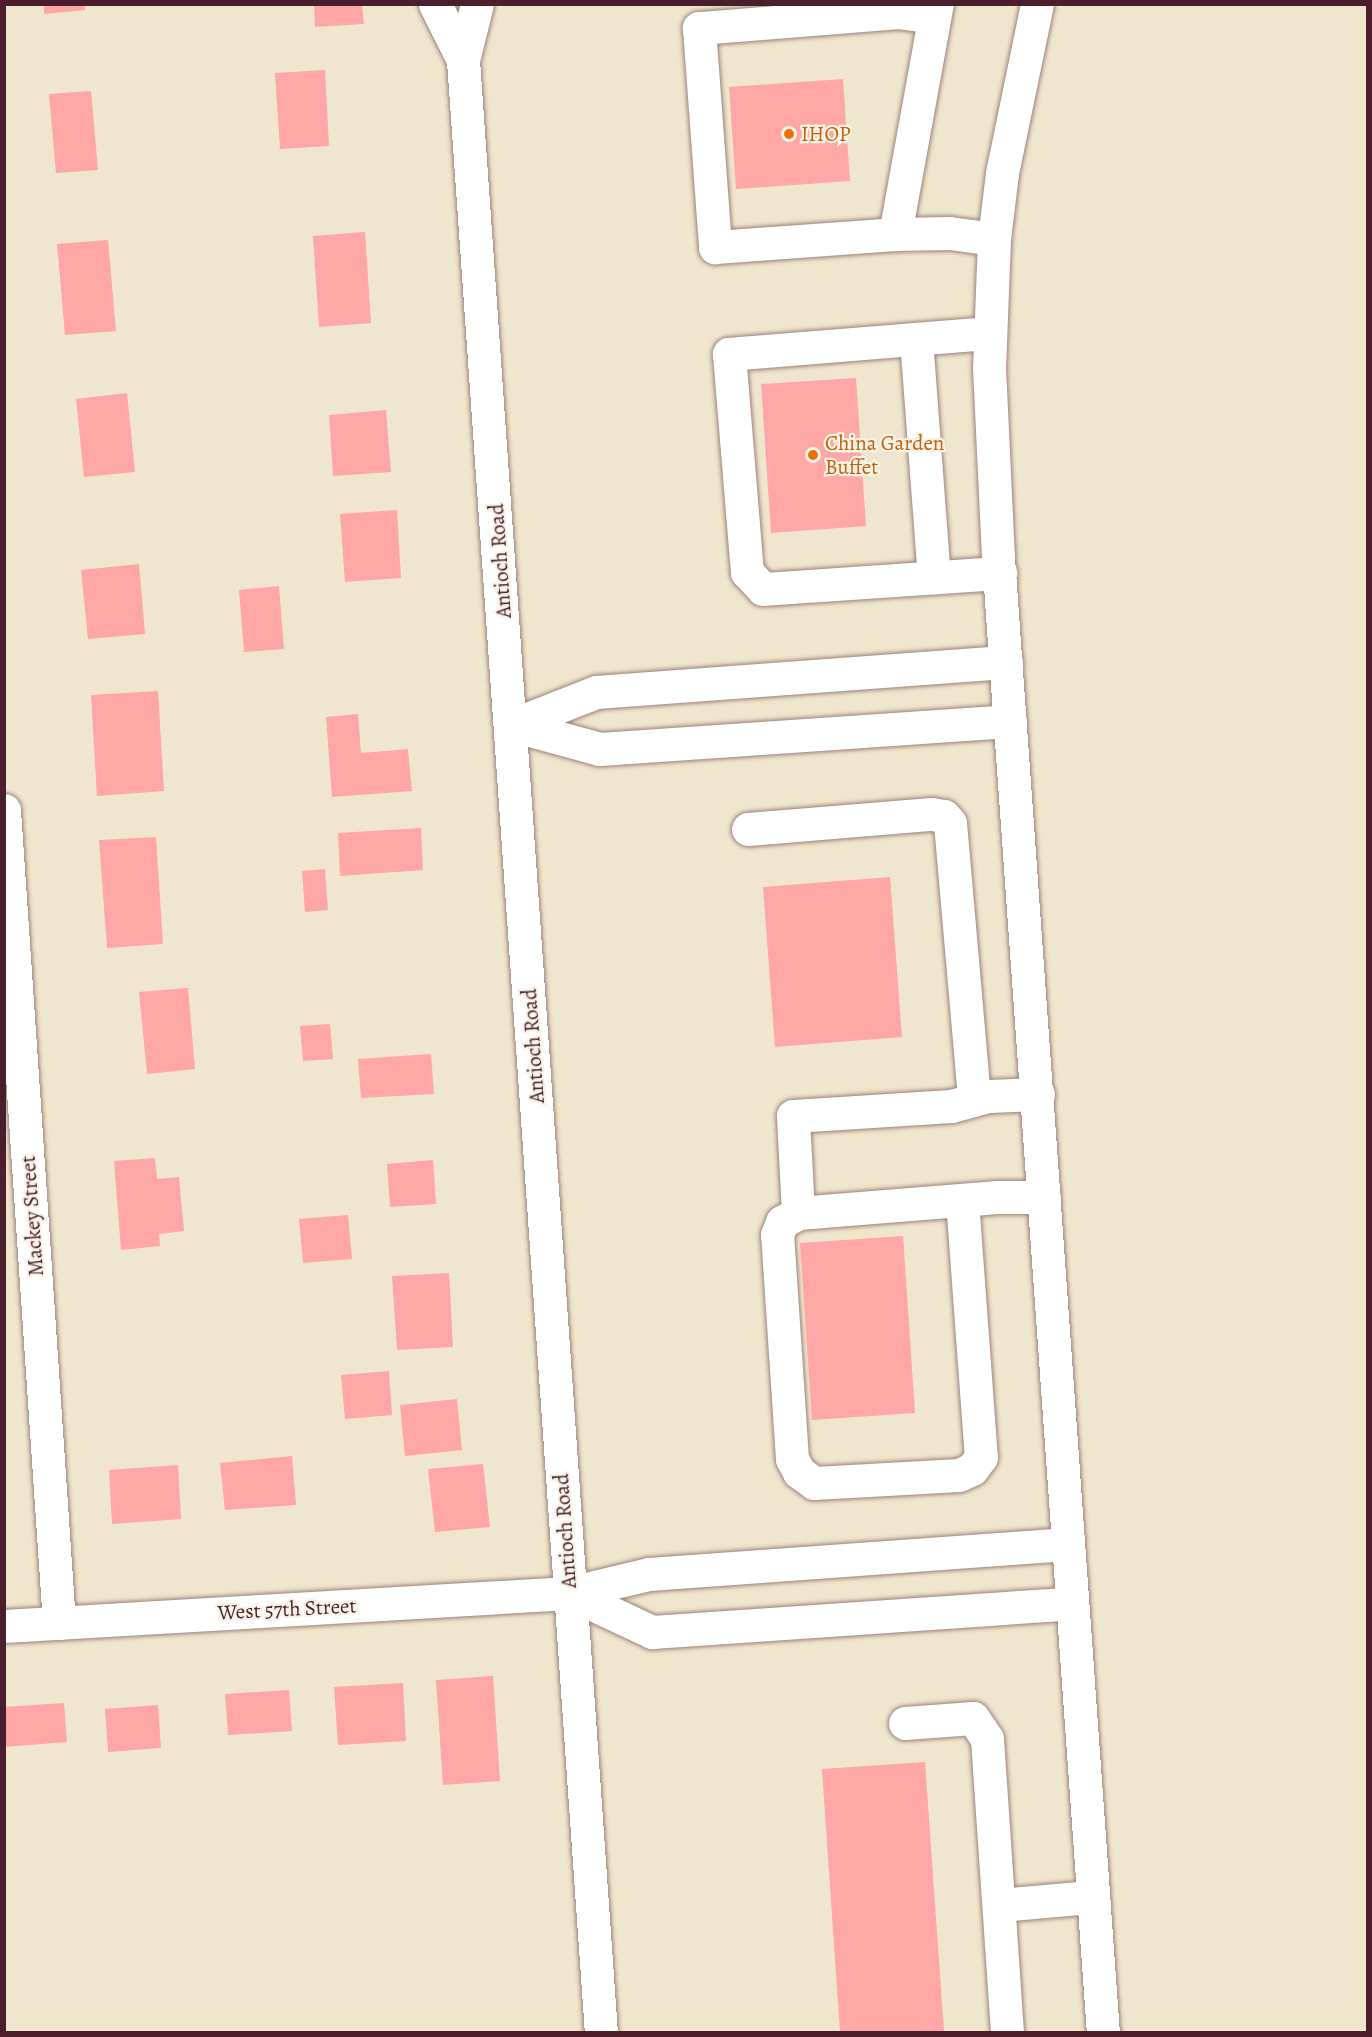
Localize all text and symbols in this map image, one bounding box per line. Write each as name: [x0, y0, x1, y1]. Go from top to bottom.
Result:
place label: IHOP: [801, 121, 851, 147]
marker: IHOP: [782, 127, 796, 141]
place label: China Garden Buffet: [825, 430, 944, 480]
marker: China Garden Buffet: [806, 448, 820, 462]
street label: Antioch Road: [483, 503, 517, 619]
street label: Antioch Road: [516, 988, 550, 1104]
street label: Mackey Street: [15, 1155, 49, 1277]
street label: Antioch Road: [548, 1473, 582, 1589]
street label: West 57th Street: [217, 1593, 357, 1625]

